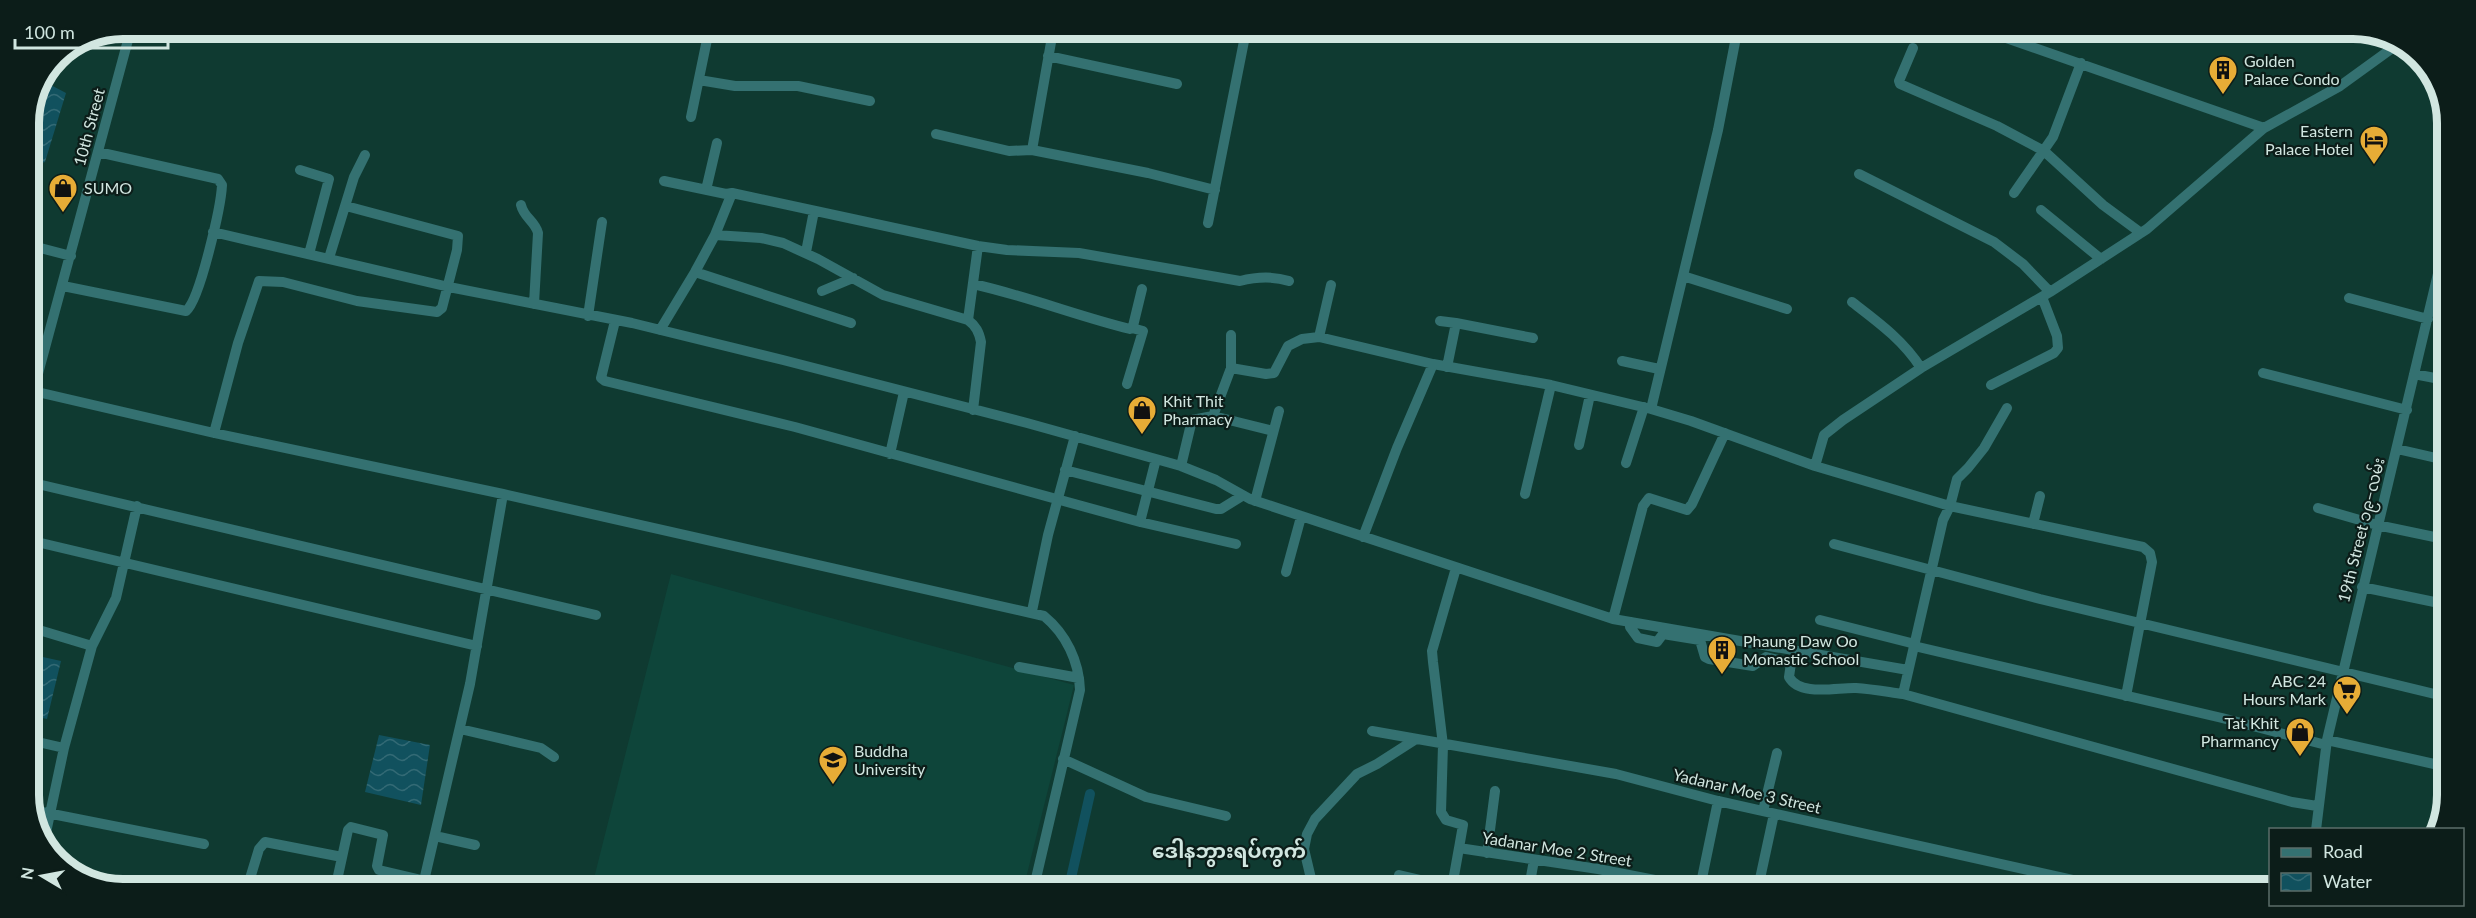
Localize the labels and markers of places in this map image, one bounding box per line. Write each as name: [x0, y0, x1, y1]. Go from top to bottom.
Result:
place label: Golden Palace Condo: [2244, 51, 2340, 88]
building icon: Golden Palace Condo: [2207, 54, 2239, 96]
place label: Eastern Palace Hotel: [2265, 121, 2353, 158]
hotel icon: Eastern Palace Hotel: [2358, 124, 2390, 166]
shop icon: SUMO: [47, 172, 79, 214]
place label: SUMO: [84, 178, 132, 197]
place label: Khit Thit Pharmacy: [1163, 391, 1233, 428]
shop icon: Khit Thit Pharmacy: [1126, 394, 1158, 436]
place label: Phaung Daw Oo Monastic School: [1743, 631, 1859, 668]
building icon: Phaung Daw Oo Monastic School: [1706, 634, 1738, 676]
place label: ABC 24 Hours Mark: [2243, 671, 2327, 708]
supermarket icon: ABC 24 Hours Mark: [2331, 674, 2363, 716]
place label: Tat Khit Pharmancy: [2201, 713, 2280, 750]
shop icon: Tat Khit Pharmancy: [2284, 716, 2316, 758]
place label: Buddha University: [854, 741, 926, 778]
school or university icon: Buddha University: [817, 744, 849, 786]

